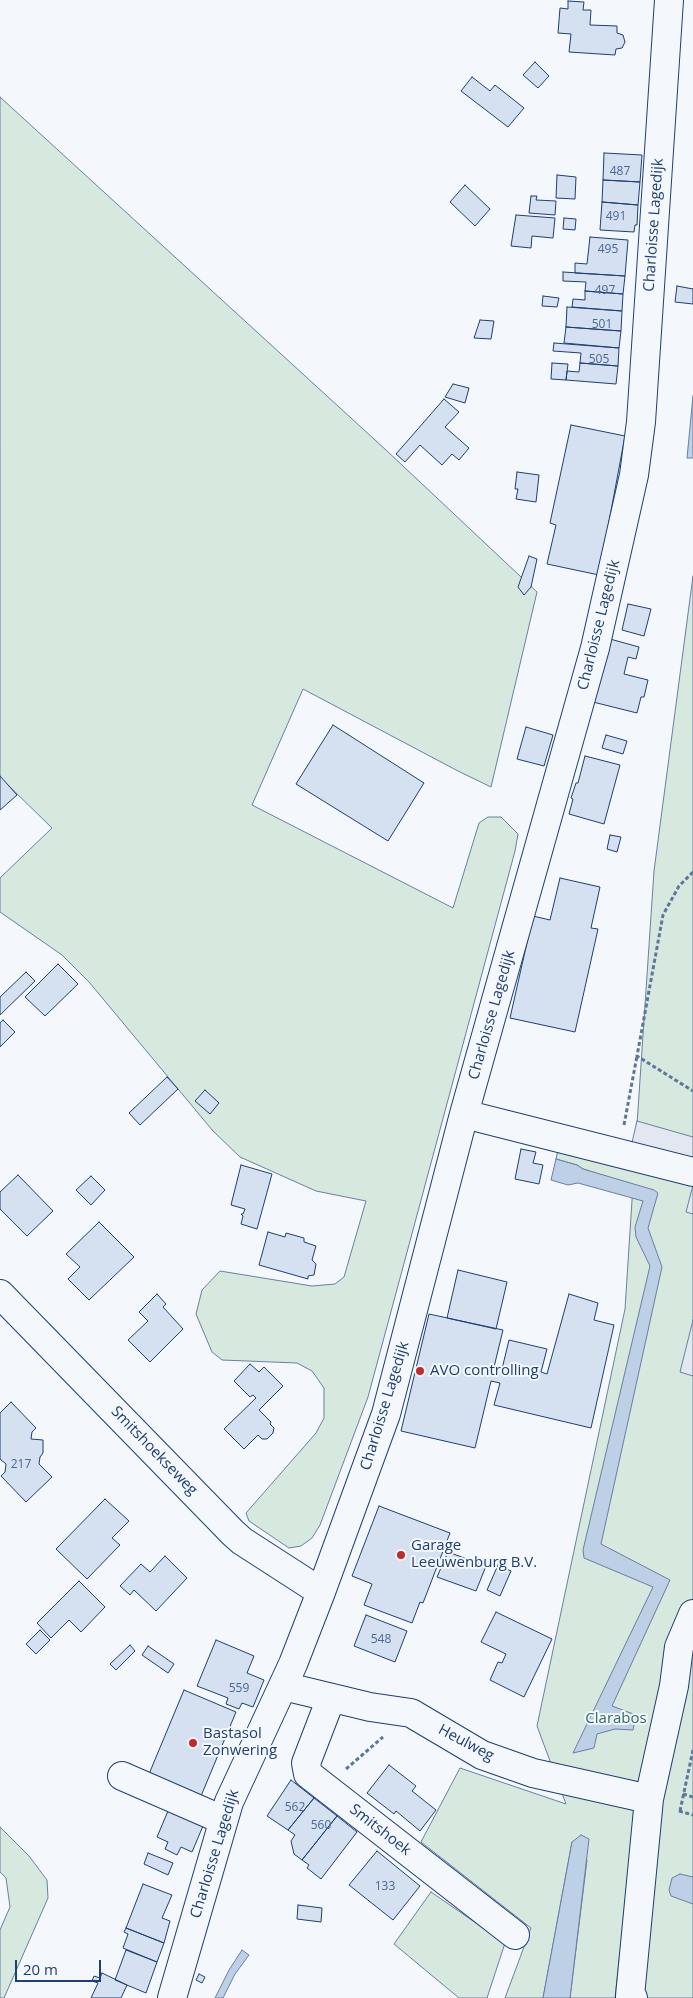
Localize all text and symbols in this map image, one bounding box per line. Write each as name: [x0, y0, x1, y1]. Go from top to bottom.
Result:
street label: Charloisse Lagedijk: [640, 158, 668, 292]
house number: 487: [610, 165, 630, 179]
house number: 491: [606, 210, 626, 224]
house number: 495: [598, 243, 618, 257]
house number: 497: [595, 284, 615, 298]
house number: 501: [592, 318, 612, 332]
house number: 505: [589, 353, 609, 367]
street label: Charloisse Lagedijk: [574, 558, 624, 692]
street label: Charloisse Lagedijk: [465, 948, 519, 1082]
street label: Charloisse Lagedijk: [357, 1339, 413, 1473]
place label: AVO controlling: [430, 1362, 539, 1380]
marker: AVO controlling: [414, 1365, 426, 1377]
street label: Smitshoekseweg: [107, 1403, 201, 1499]
house number: 217: [11, 1458, 31, 1472]
place label: Garage Leeuwenburg B.V.: [411, 1537, 537, 1572]
marker: Garage Leeuwenburg B.V.: [395, 1549, 407, 1561]
house number: 548: [371, 1633, 391, 1647]
house number: 559: [229, 1682, 249, 1696]
park label: Clarabos: [585, 1710, 647, 1728]
street label: Heulweg: [435, 1721, 497, 1765]
place label: Bastasol Zonwering: [203, 1725, 277, 1760]
marker: Bastasol Zonwering: [187, 1737, 199, 1749]
street label: Charloisse Lagedijk: [187, 1787, 243, 1921]
street label: Smitshoek: [346, 1800, 414, 1860]
house number: 562: [285, 1801, 305, 1815]
house number: 560: [311, 1819, 331, 1833]
house number: 133: [375, 1880, 395, 1894]
scale bar: [18, 1950, 104, 1982]
text: 20 m: [23, 1959, 58, 1979]

